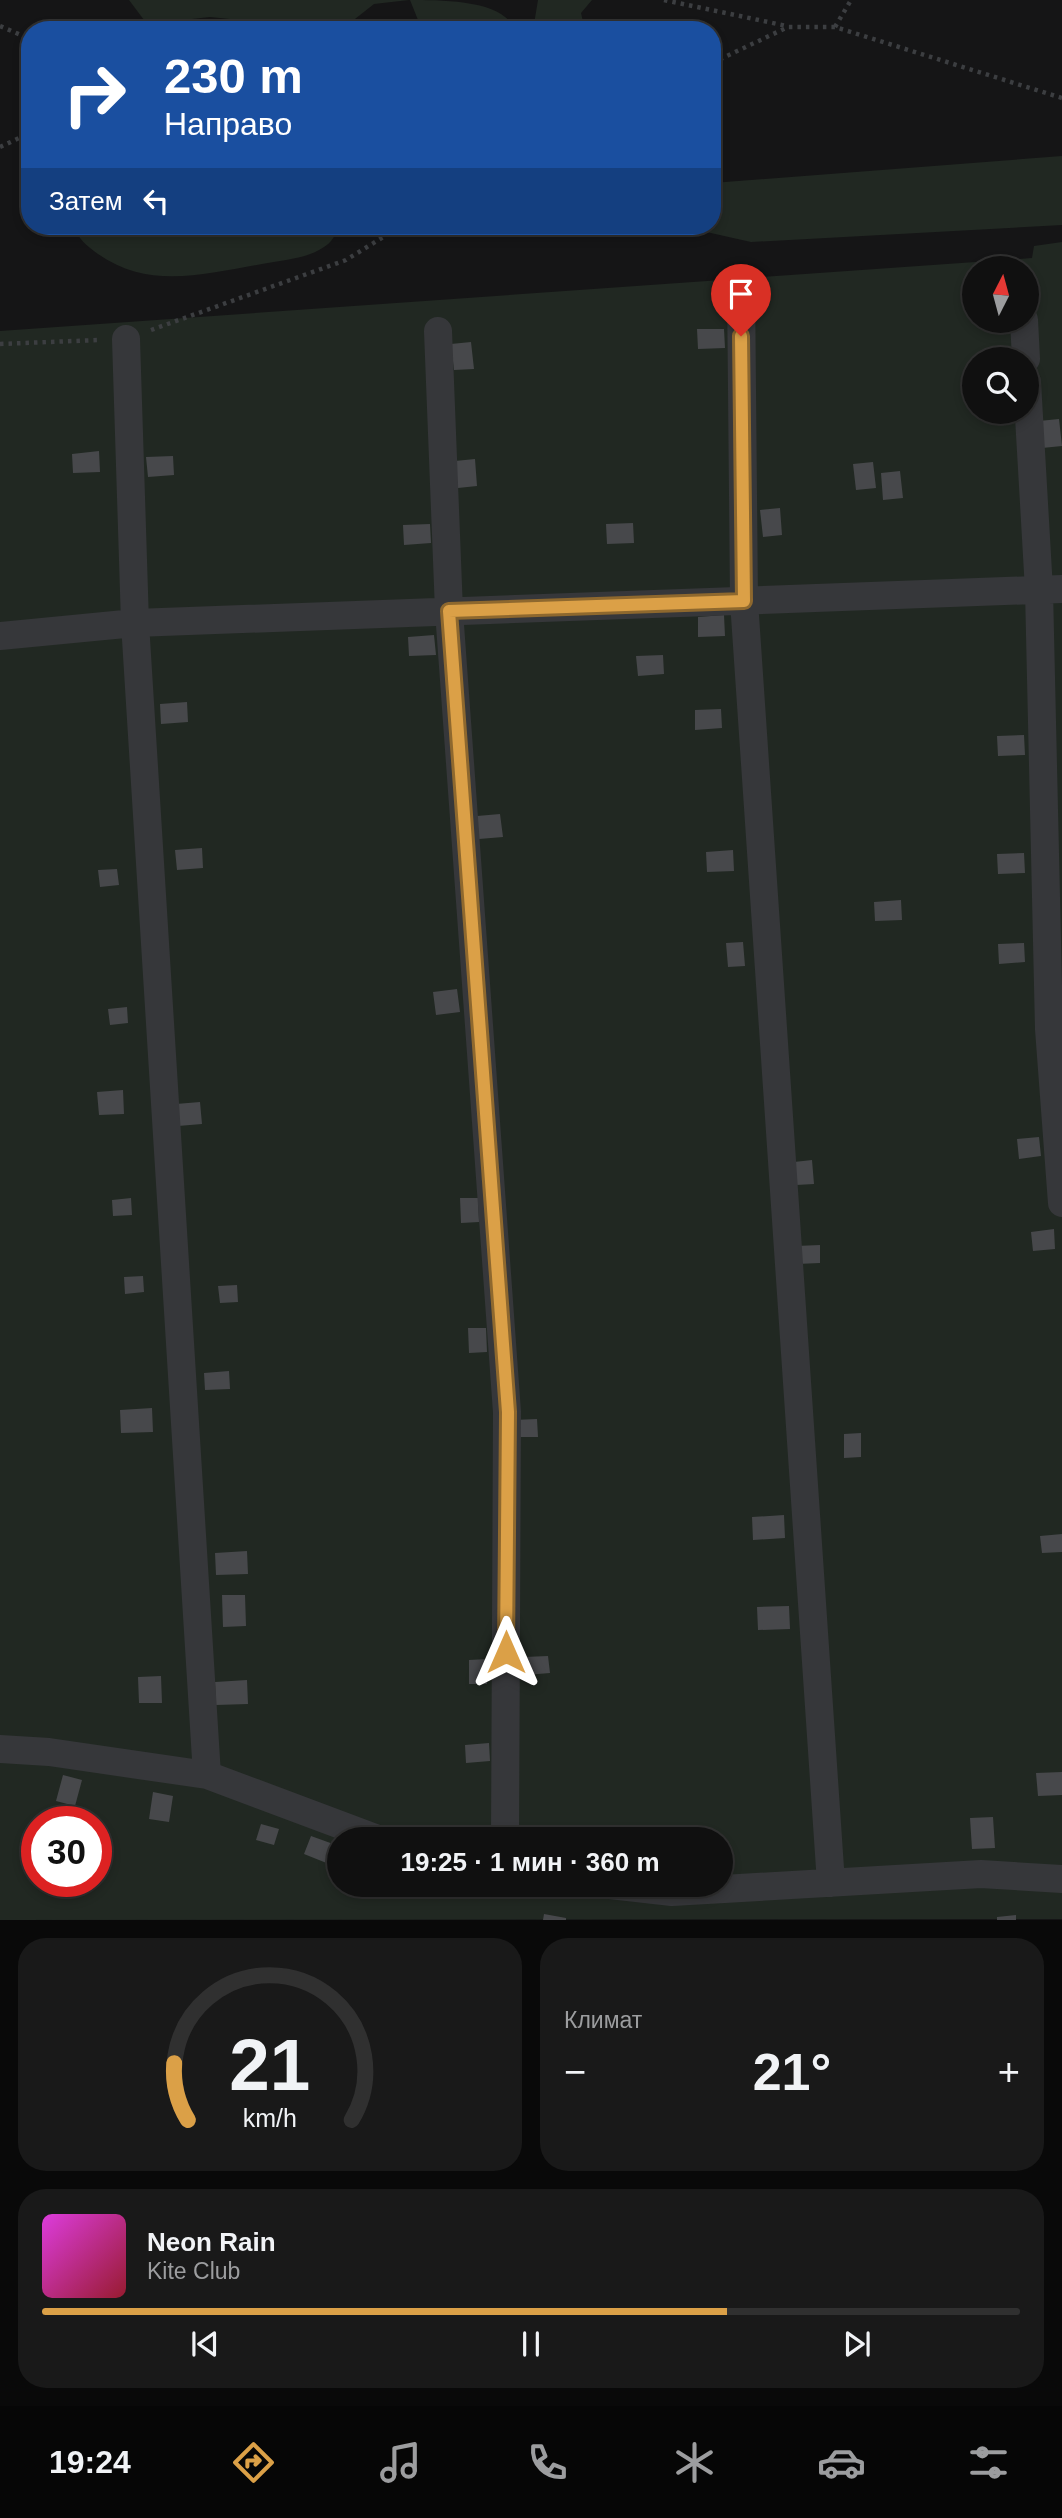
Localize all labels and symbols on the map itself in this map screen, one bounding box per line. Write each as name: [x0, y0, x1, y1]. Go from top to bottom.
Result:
north arrow: [962, 256, 1040, 332]
pin: [711, 264, 771, 336]
position arrow: [469, 1615, 543, 1689]
speed limit sign: 30: [21, 1806, 112, 1897]

